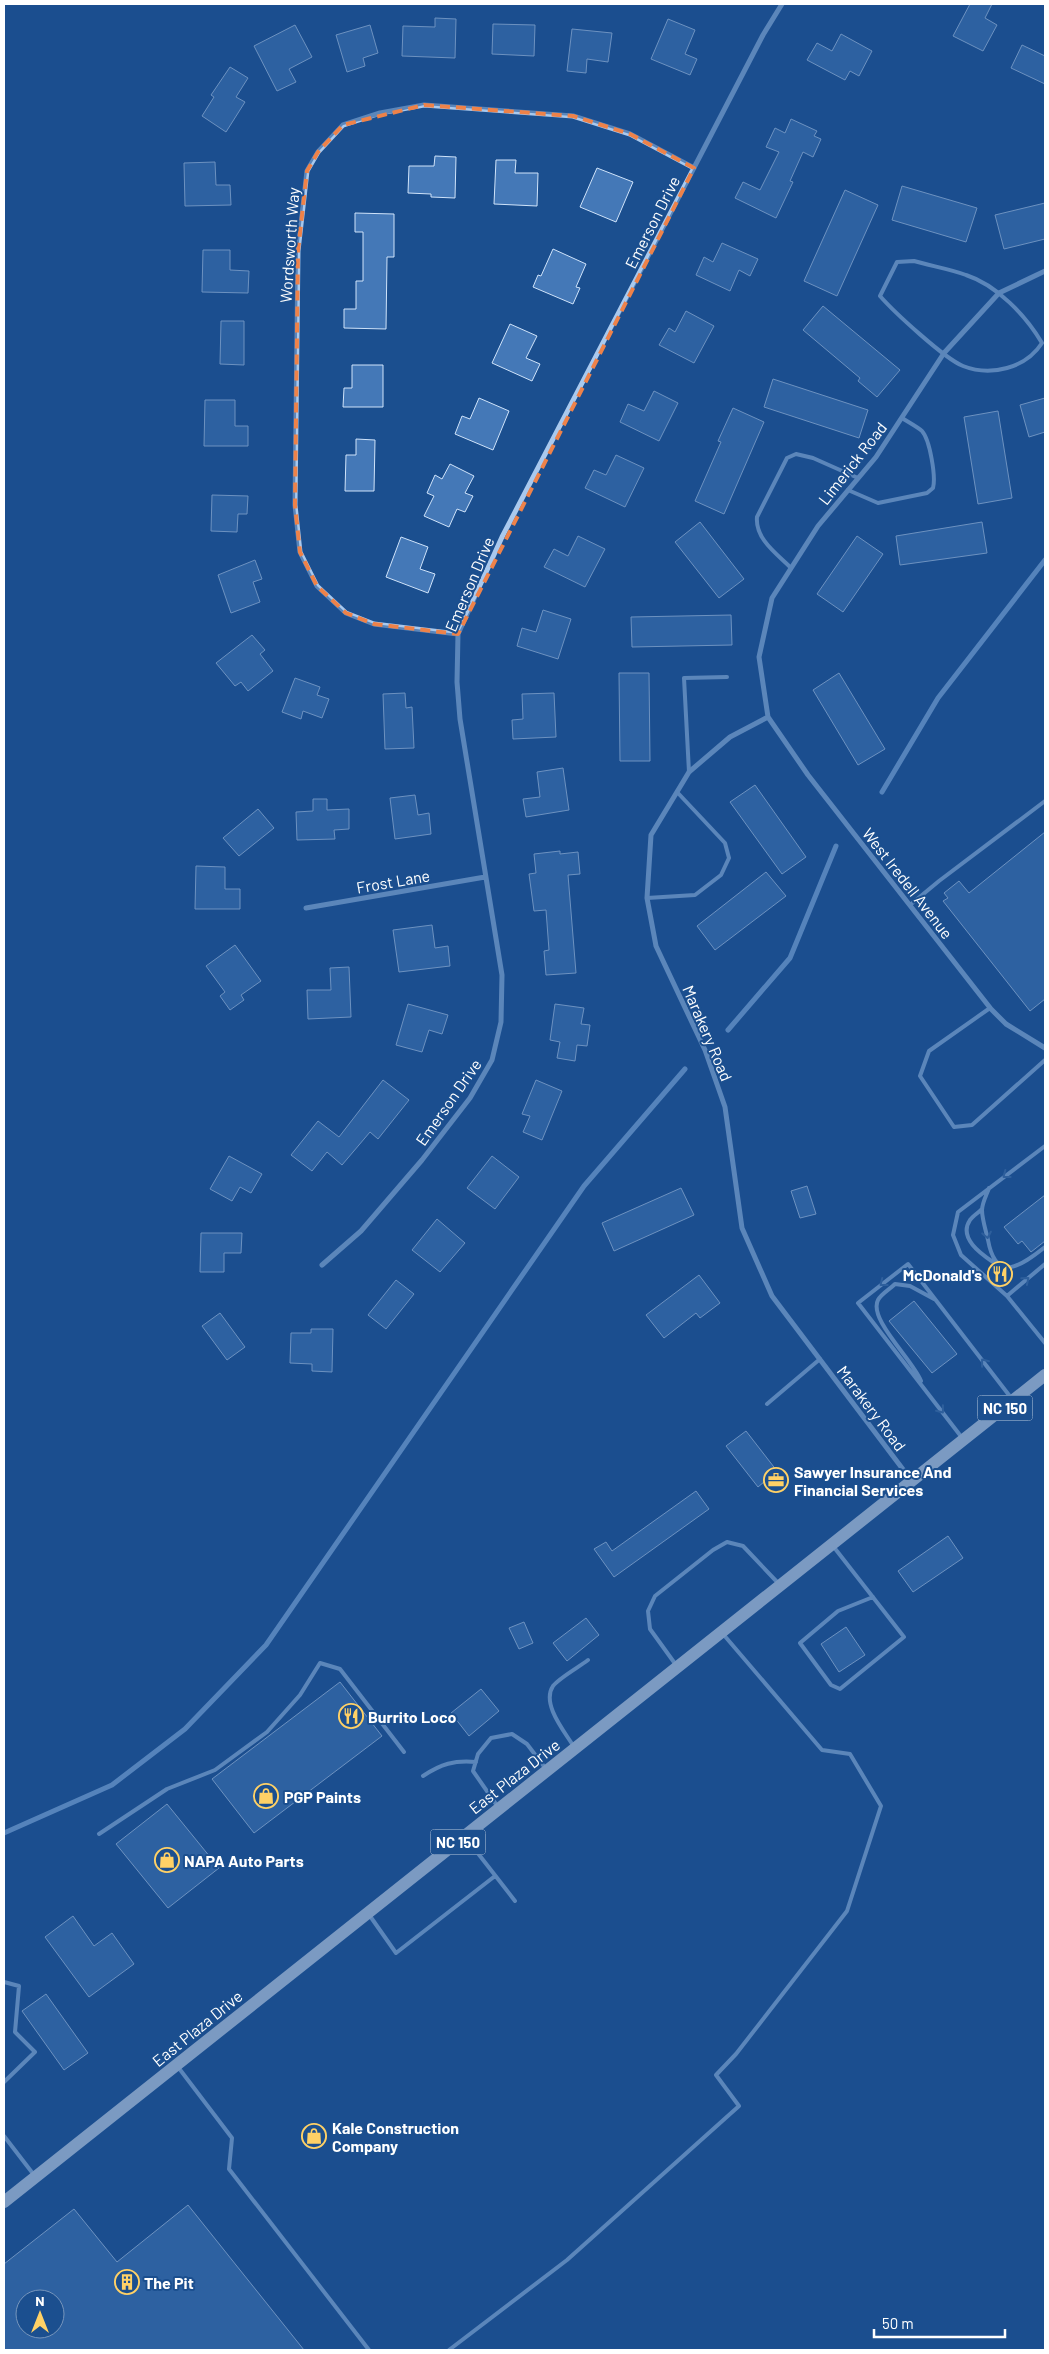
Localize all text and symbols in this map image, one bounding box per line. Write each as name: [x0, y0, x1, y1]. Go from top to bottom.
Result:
street label: Emerson Drive: [621, 173, 683, 271]
street label: Wordsworth Way: [275, 186, 303, 304]
street label: Limerick Road: [814, 418, 890, 508]
street label: Emerson Drive: [441, 534, 497, 634]
street label: West Iredell Avenue: [859, 824, 957, 942]
street label: Frost Lane: [355, 865, 431, 897]
street label: Marakery Road: [679, 982, 737, 1084]
street label: Emerson Drive: [411, 1055, 485, 1149]
one-way arrow: [1002, 1169, 1012, 1178]
one-way arrow: [981, 1230, 992, 1239]
restaurant icon: McDonald's: [987, 1261, 1013, 1287]
place label: McDonald's: [903, 1265, 982, 1284]
one-way arrow: [1020, 1277, 1029, 1285]
one-way arrow: [880, 1278, 889, 1286]
one-way arrow: [981, 1359, 989, 1368]
street label: Marakery Road: [834, 1362, 910, 1454]
road number: NC 150: [978, 1396, 1032, 1420]
one-way arrow: [935, 1404, 944, 1414]
place label: Sawyer Insurance And Financial Services: [794, 1462, 952, 1499]
office icon: Sawyer Insurance And Financial Services: [763, 1467, 789, 1493]
restaurant icon: Burrito Loco: [338, 1703, 364, 1729]
place label: Burrito Loco: [368, 1707, 457, 1726]
street label: East Plaza Drive: [465, 1735, 563, 1817]
shop icon: PGP Paints: [253, 1783, 279, 1809]
place label: PGP Paints: [284, 1787, 361, 1806]
road number: NC 150: [430, 1830, 486, 1854]
shop icon: NAPA Auto Parts: [154, 1847, 180, 1873]
place label: NAPA Auto Parts: [184, 1851, 304, 1870]
street label: East Plaza Drive: [148, 1986, 246, 2070]
place label: Kale Construction Company: [332, 2118, 459, 2155]
shop icon: Kale Construction Company: [301, 2123, 327, 2149]
building icon: The Pit: [114, 2269, 140, 2295]
place label: The Pit: [144, 2273, 194, 2292]
north arrow: [15, 2289, 65, 2339]
text: N: [35, 2292, 45, 2309]
scale bar: [874, 2306, 1005, 2338]
text: 50 m: [882, 2314, 914, 2332]

